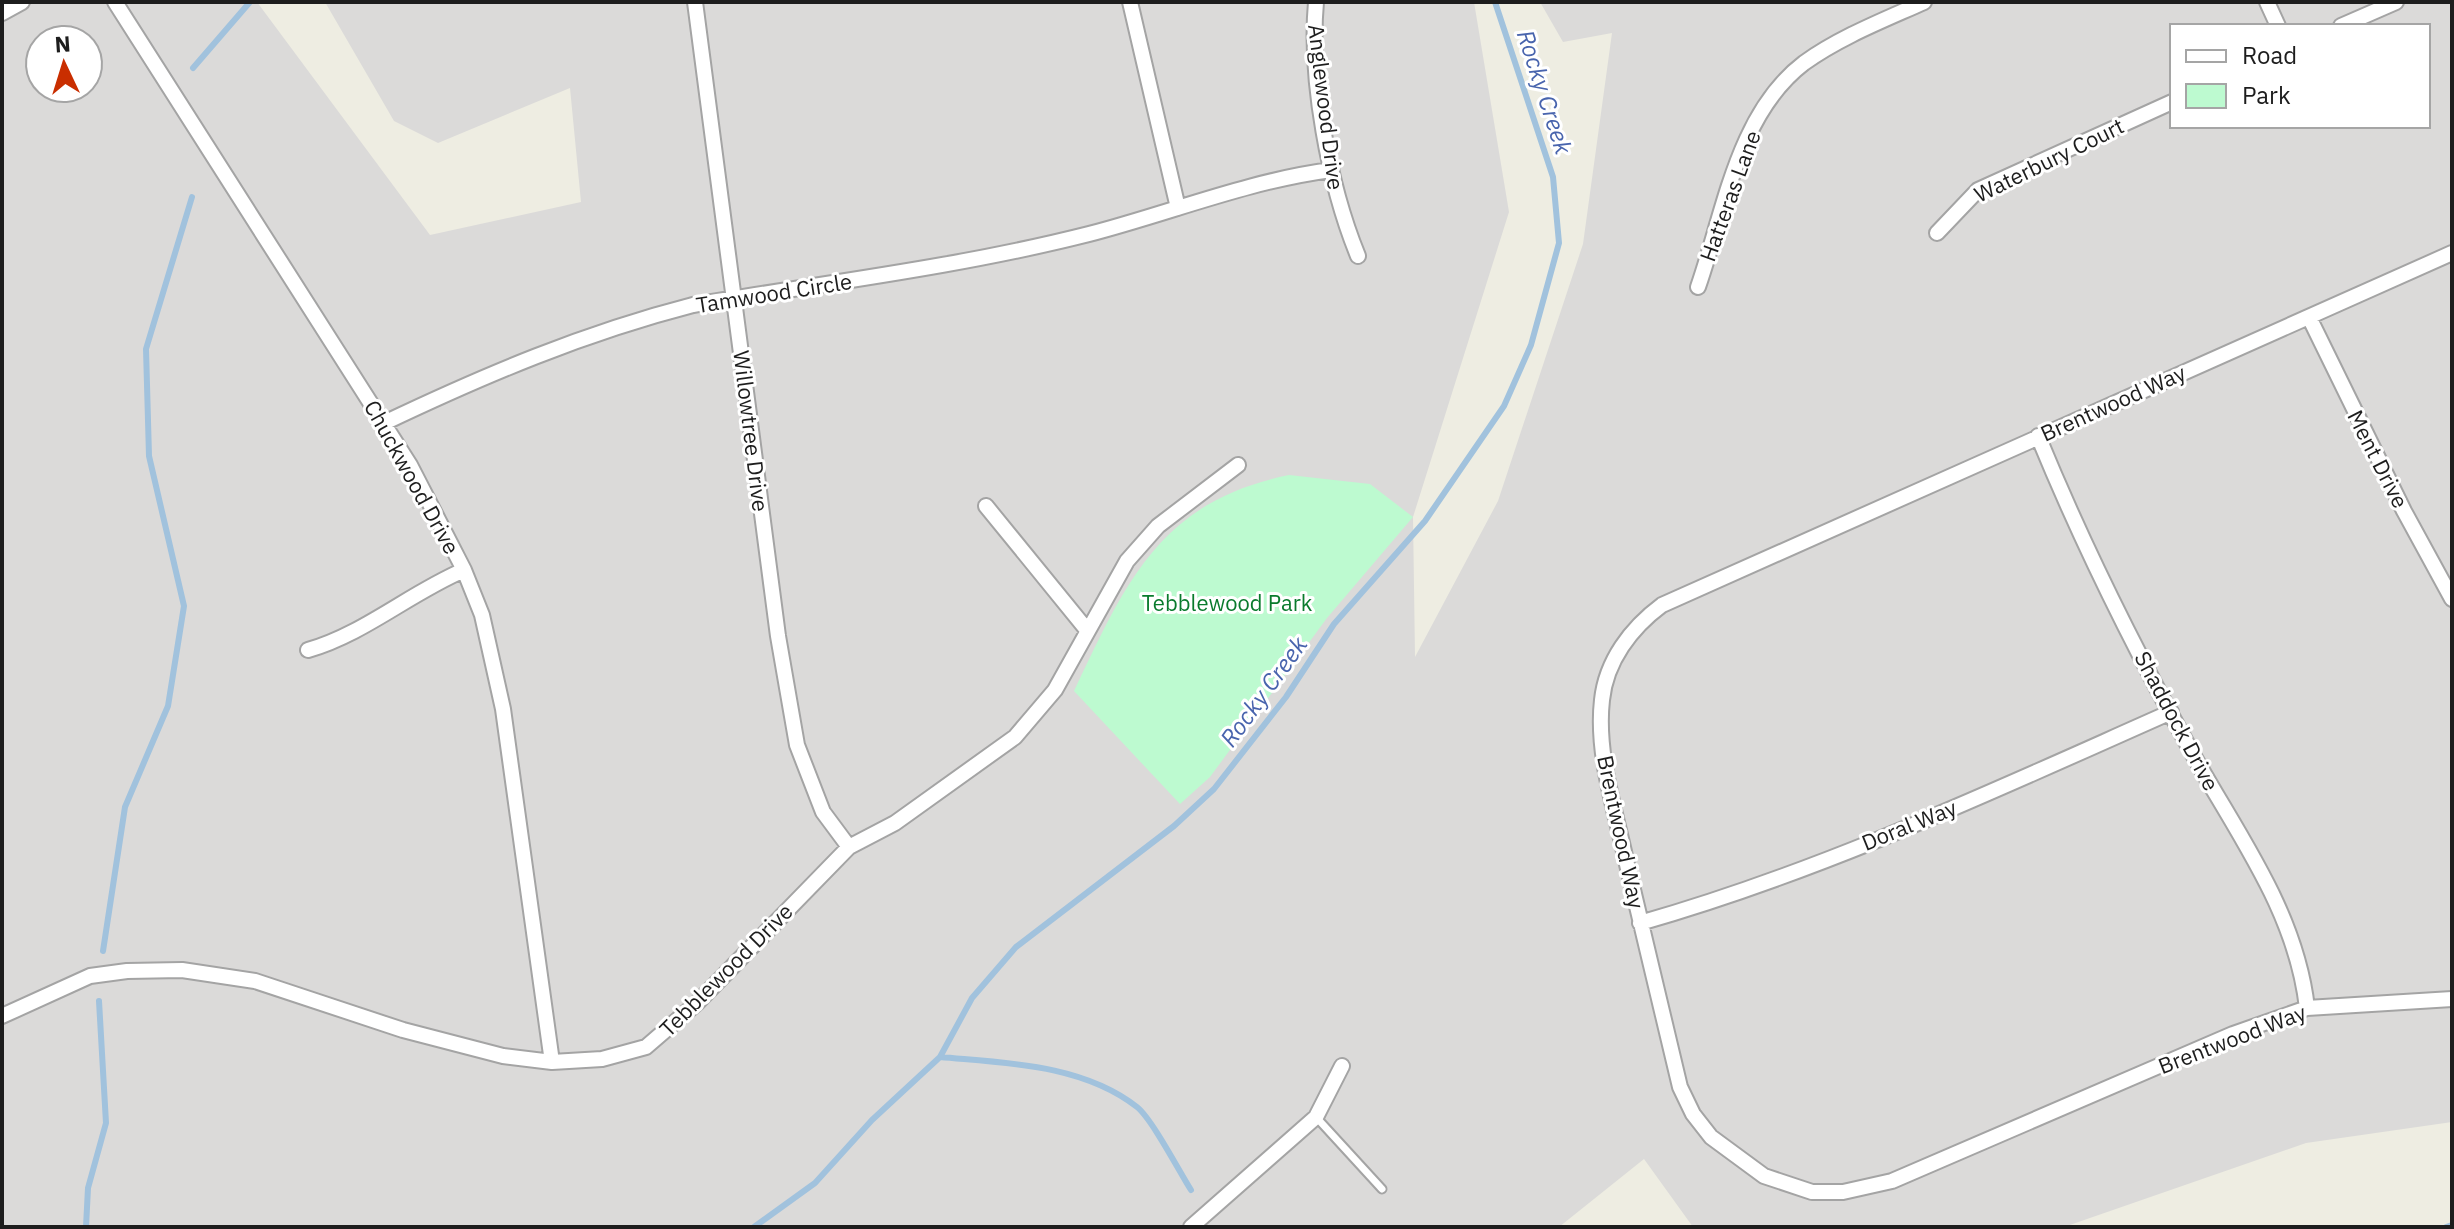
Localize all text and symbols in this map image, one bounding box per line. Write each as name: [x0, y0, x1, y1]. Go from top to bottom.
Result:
street label: Anglewood Drive: [1302, 22, 1351, 191]
north arrow: [24, 24, 104, 104]
legend: [2170, 24, 2430, 128]
water label: Rocky Creek: [1510, 25, 1580, 158]
text: N: [54, 29, 72, 59]
text: Road: [2242, 39, 2297, 71]
text: Park: [2242, 79, 2291, 111]
street label: Waterbury Court: [1969, 111, 2128, 208]
street label: Hatteras Lane: [1692, 126, 1767, 265]
street label: Tamwood Circle: [694, 266, 854, 319]
street label: Willowtree Drive: [727, 349, 776, 513]
street label: Brentwood Way: [2036, 358, 2190, 448]
street label: Chuckwood Drive: [358, 395, 467, 559]
street label: Ment Drive: [2341, 405, 2416, 513]
park label: Tebblewood Park: [1142, 588, 1313, 617]
water label: Rocky Creek: [1212, 629, 1314, 753]
street label: Shaddock Drive: [2129, 646, 2226, 795]
street label: Brentwood Way: [1591, 753, 1652, 911]
street label: Doral Way: [1857, 792, 1961, 857]
street label: Tebblewood Drive: [653, 897, 799, 1043]
street label: Brentwood Way: [2154, 997, 2310, 1080]

